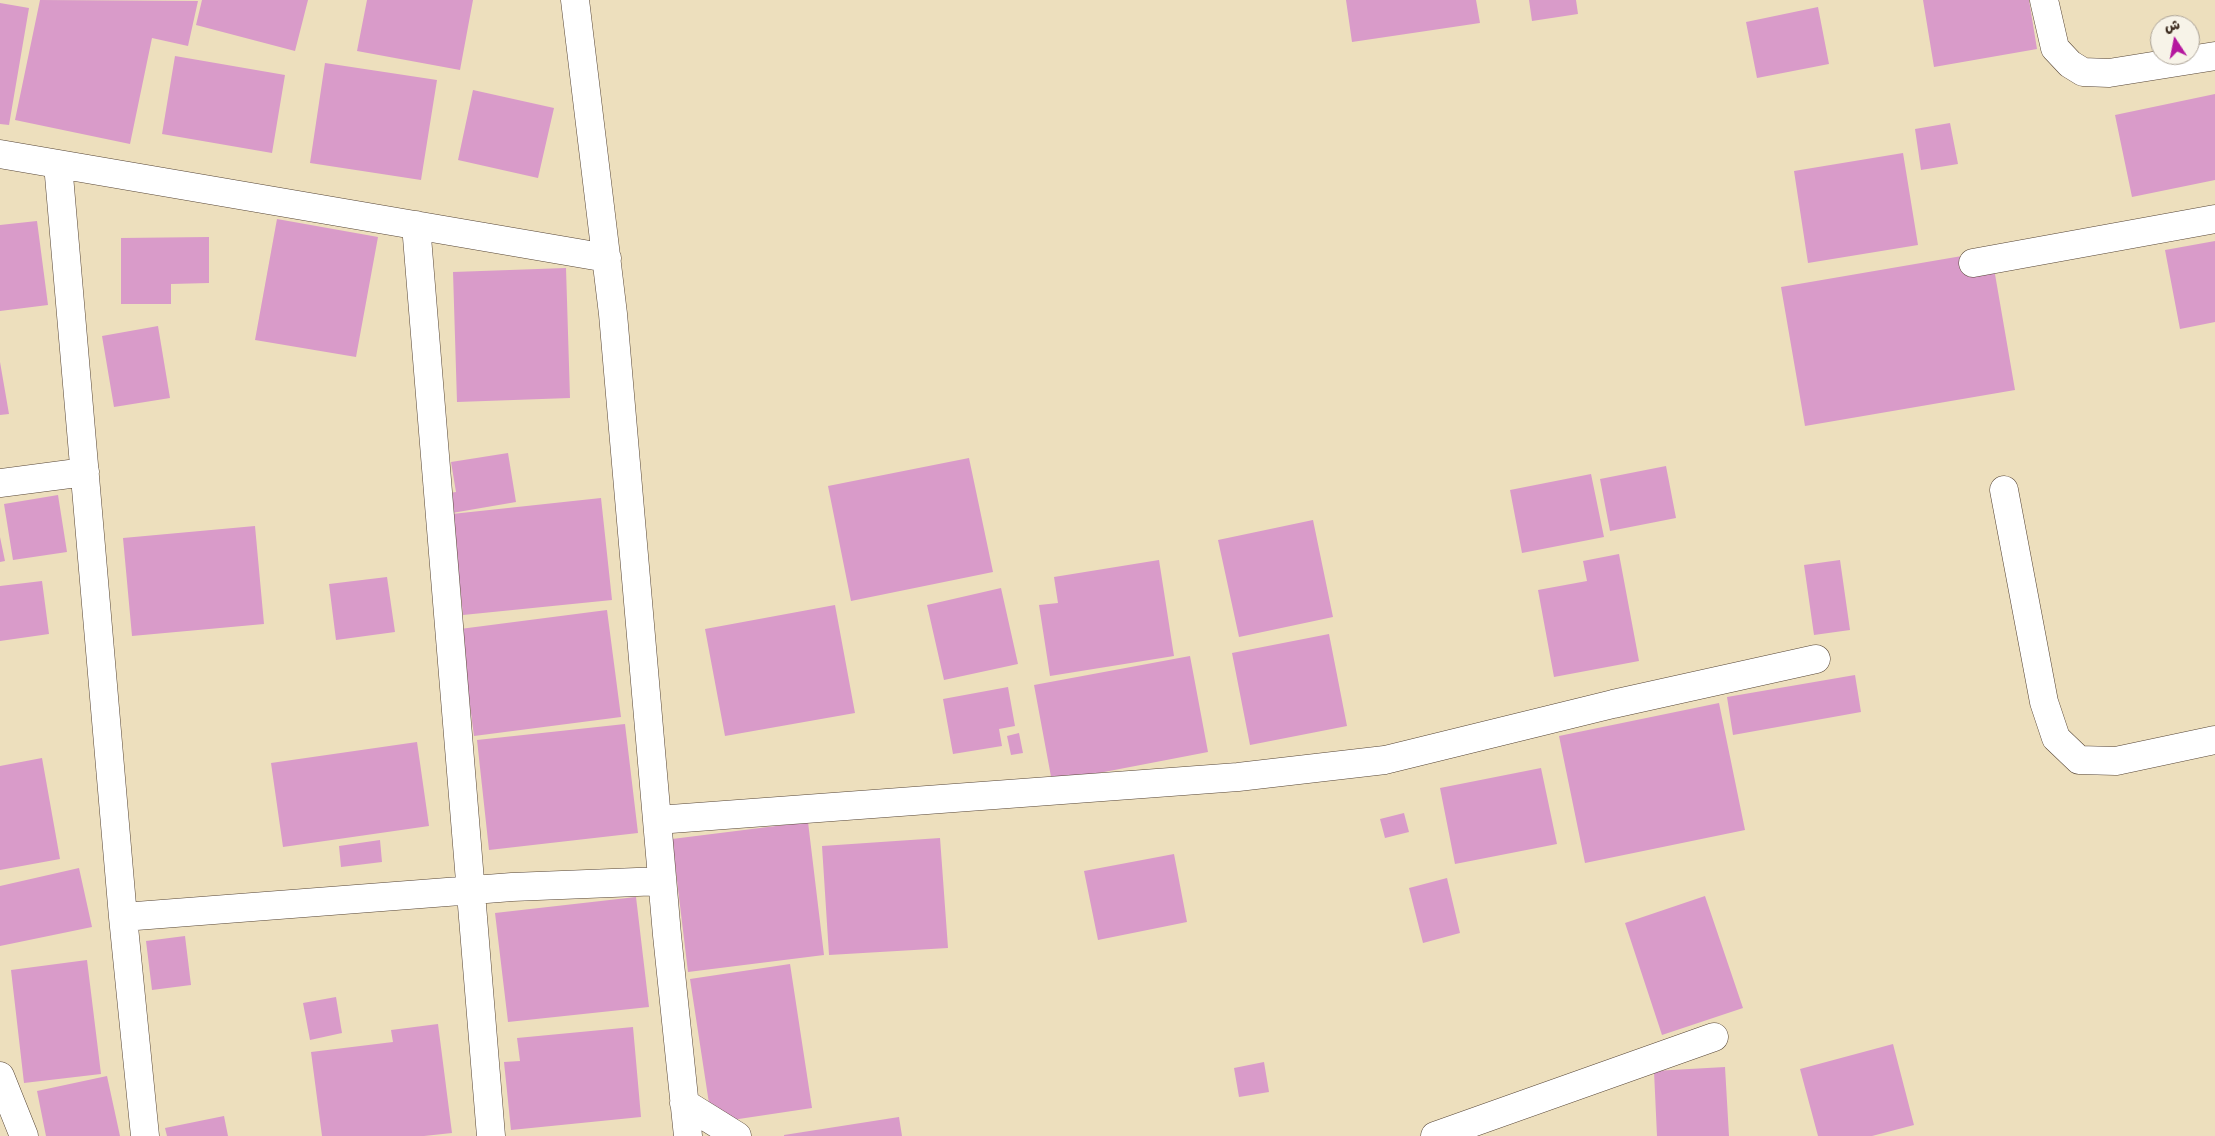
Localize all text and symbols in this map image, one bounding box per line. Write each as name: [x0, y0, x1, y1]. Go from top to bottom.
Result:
north arrow: [2150, 15, 2200, 65]
text: ش: [2163, 16, 2181, 36]

